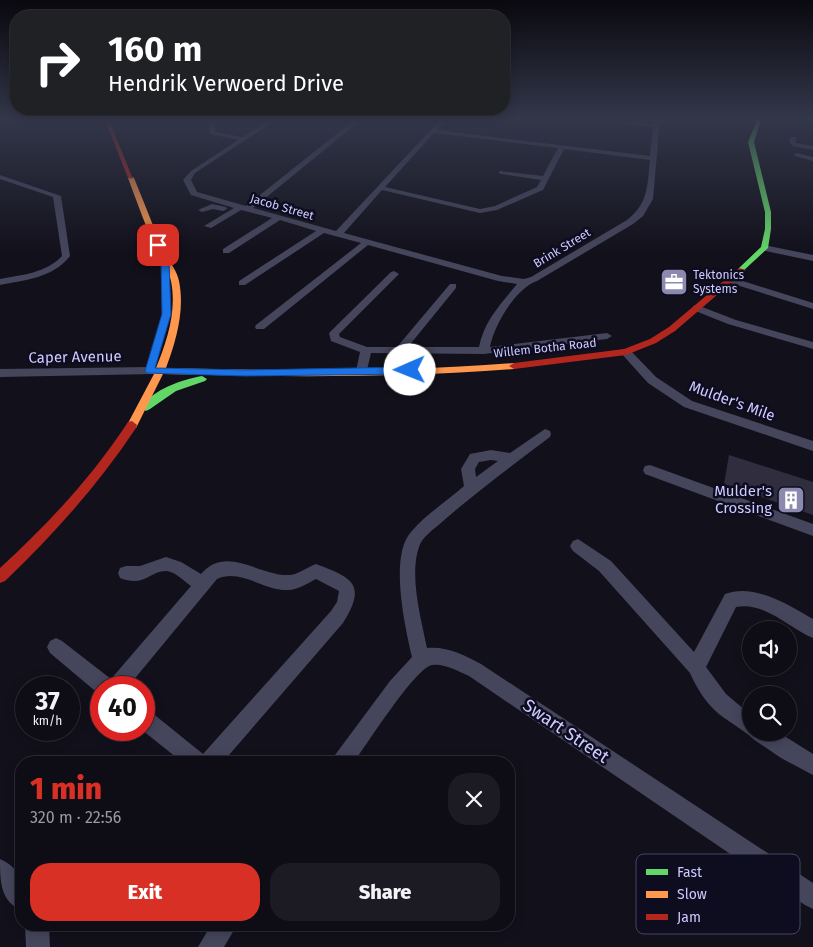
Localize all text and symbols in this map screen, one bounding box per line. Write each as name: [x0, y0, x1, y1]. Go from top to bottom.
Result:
text: 160 m: [108, 28, 202, 70]
icon: right: [25, 30, 90, 95]
text: Hendrik Verwoerd Drive: [108, 70, 344, 97]
street label: Jacob Street: [249, 191, 316, 223]
pin: [137, 224, 179, 266]
street label: Brink Street: [531, 225, 594, 271]
icon: arrive: [144, 231, 172, 259]
office icon: Tektonics Systems: [659, 267, 689, 297]
place label: Tektonics Systems: [693, 268, 745, 296]
street label: Willem Botha Road: [493, 336, 597, 360]
position arrow: [383, 343, 435, 395]
street label: Caper Avenue: [28, 347, 122, 367]
street label: Mulder's Mile: [687, 377, 777, 425]
place label: Mulder's Crossing: [714, 482, 772, 517]
building icon: Mulder's Crossing: [776, 485, 806, 515]
map controls: [742, 621, 797, 741]
button: sound: [742, 621, 797, 676]
speed limit sign: 40: [90, 676, 155, 741]
button: search: [742, 686, 797, 741]
text: 37: [35, 687, 60, 717]
street label: Swart Street: [519, 694, 614, 768]
text: km/h: [33, 714, 62, 728]
text: 1 min: [30, 771, 102, 807]
button: close: [448, 773, 500, 825]
text: 320 m · 22:56: [30, 808, 121, 827]
legend: [636, 854, 800, 934]
button: Exit: [30, 863, 260, 921]
button: Share: [270, 863, 500, 921]
text: Fast: [677, 864, 703, 881]
text: Slow: [677, 886, 707, 903]
text: Jam: [677, 909, 701, 926]

